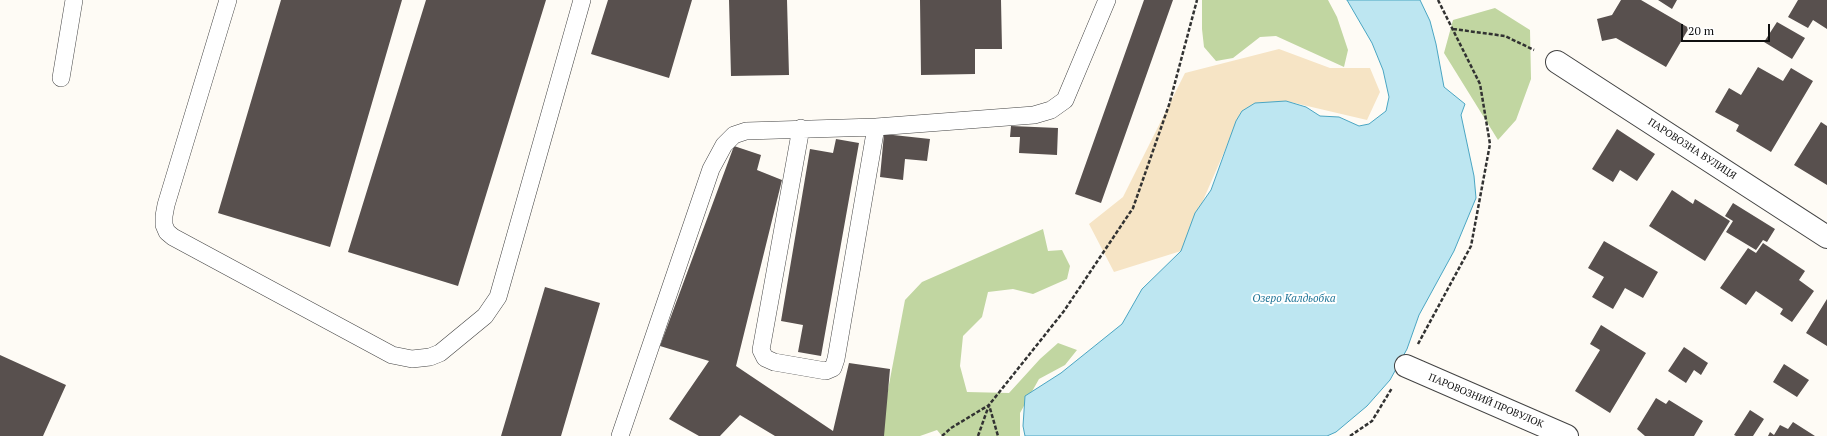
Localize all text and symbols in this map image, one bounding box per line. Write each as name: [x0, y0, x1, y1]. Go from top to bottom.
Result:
scale bar: [1683, 16, 1772, 42]
text: 20 m: [1688, 23, 1714, 38]
street label: ПАРОВОЗНА ВУЛИЦЯ: [1646, 116, 1738, 182]
water label: Озеро Калдьобка: [1252, 292, 1336, 306]
street label: ПАРОВОЗНИЙ ПРОВУЛОК: [1427, 371, 1545, 431]

